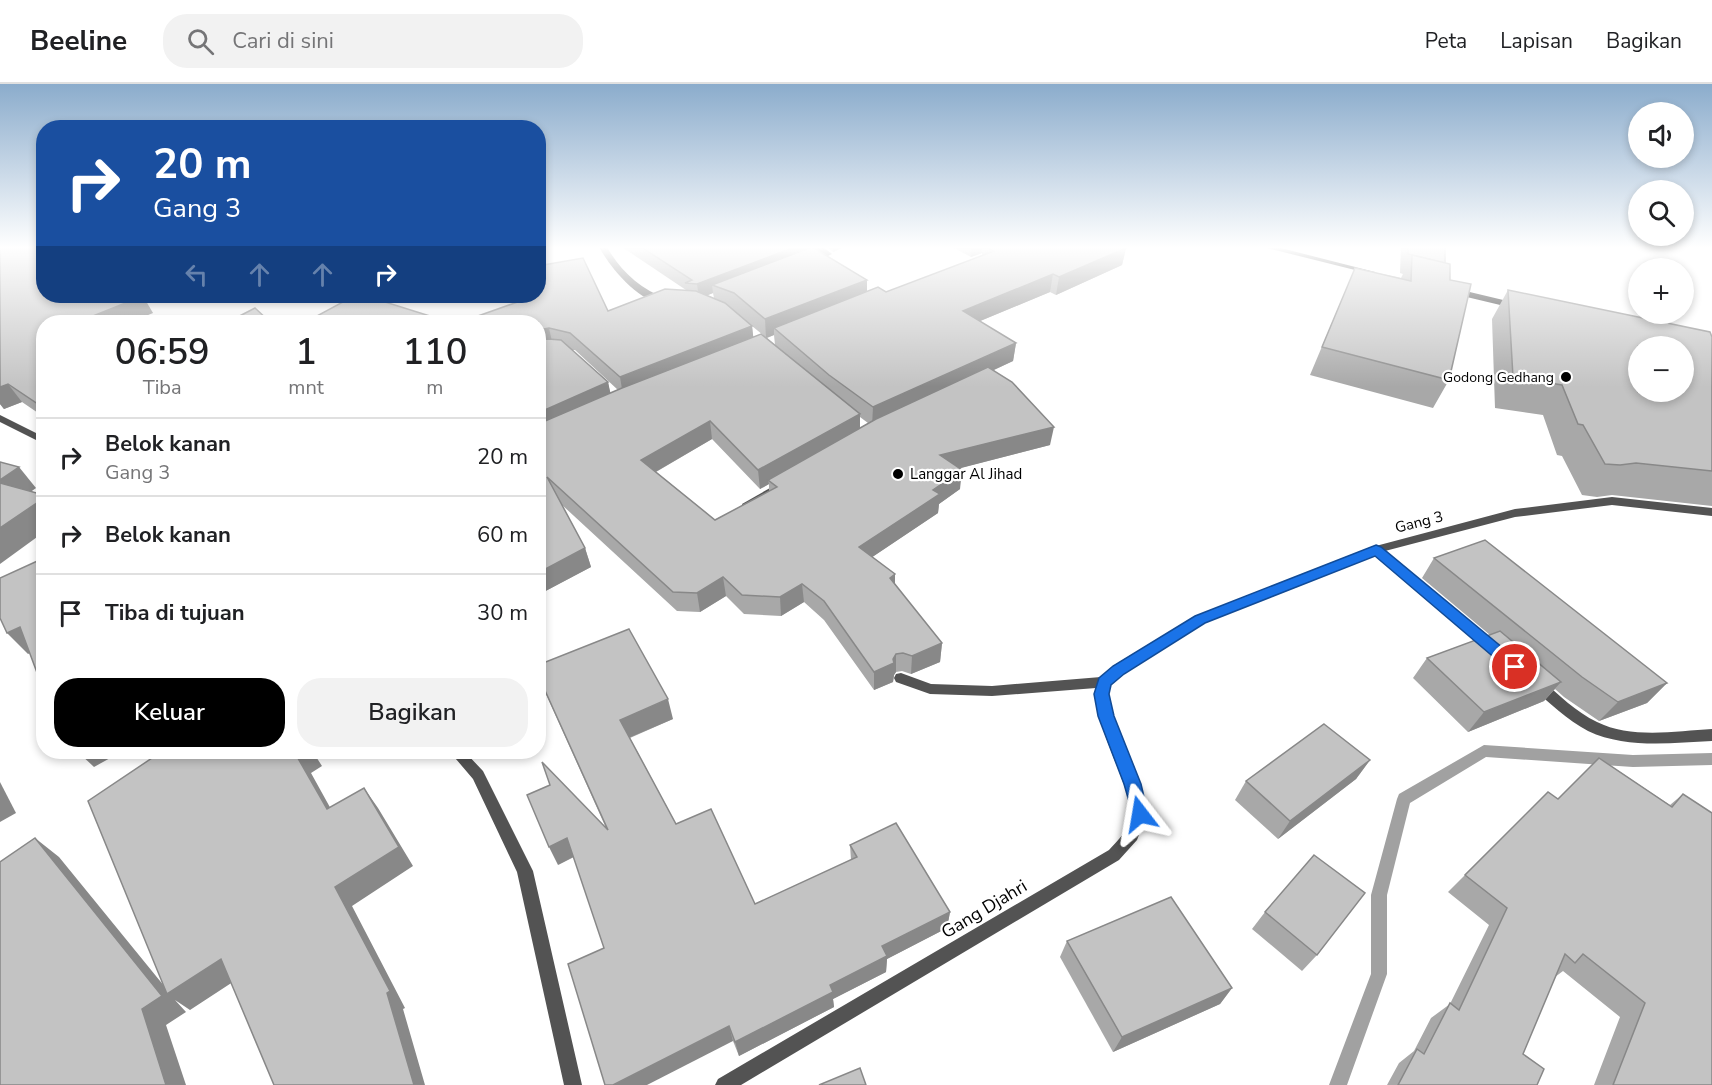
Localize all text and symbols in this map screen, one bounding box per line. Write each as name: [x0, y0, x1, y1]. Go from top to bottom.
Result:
search box: [163, 14, 583, 68]
text: Beeline: [30, 22, 127, 60]
icon: search: [184, 25, 217, 58]
text: Cari di sini: [232, 26, 334, 56]
text: Peta: [1425, 27, 1467, 55]
text: Lapisan: [1500, 27, 1573, 55]
text: Bagikan: [1606, 27, 1682, 55]
map controls: [1628, 102, 1694, 402]
button: sound: [1628, 102, 1694, 168]
text: 20 m: [153, 136, 252, 193]
icon: right: [54, 144, 132, 222]
button: search: [1628, 180, 1694, 246]
text: Gang 3: [153, 190, 241, 227]
icon: left: [180, 258, 213, 291]
icon: ahead: [243, 258, 276, 291]
icon: ahead: [306, 258, 339, 291]
icon: right: [369, 258, 402, 291]
button: +: [1628, 258, 1694, 324]
text: 06:59: [115, 328, 210, 377]
text: 1: [295, 328, 317, 377]
text: 110: [402, 328, 467, 377]
button: −: [1628, 336, 1694, 402]
place label: Godong Gedhang: [1443, 368, 1554, 387]
marker: Godong Gedhang: [1559, 370, 1573, 384]
text: Tiba: [143, 374, 182, 401]
text: mnt: [288, 374, 324, 401]
text: m: [426, 374, 443, 401]
text: Belok kanan: [105, 429, 231, 459]
icon: right: [54, 441, 87, 474]
text: 20 m: [477, 442, 528, 472]
text: Gang 3: [105, 459, 170, 486]
place label: Langgar Al Jihad: [910, 464, 1022, 484]
marker: Langgar Al Jihad: [891, 467, 905, 481]
street label: Gang 3: [1393, 506, 1445, 538]
icon: right: [54, 519, 87, 552]
text: Belok kanan: [105, 520, 231, 550]
text: 60 m: [477, 520, 528, 550]
icon: arrive: [54, 597, 87, 630]
text: Tiba di tujuan: [105, 598, 245, 628]
text: 30 m: [477, 598, 528, 628]
pin: [1489, 641, 1540, 692]
icon: arrive: [1498, 650, 1531, 683]
button: Keluar: [54, 678, 285, 747]
button: Bagikan: [297, 678, 528, 747]
position arrow: [1108, 782, 1172, 846]
street label: Gang Djahri: [937, 874, 1031, 944]

